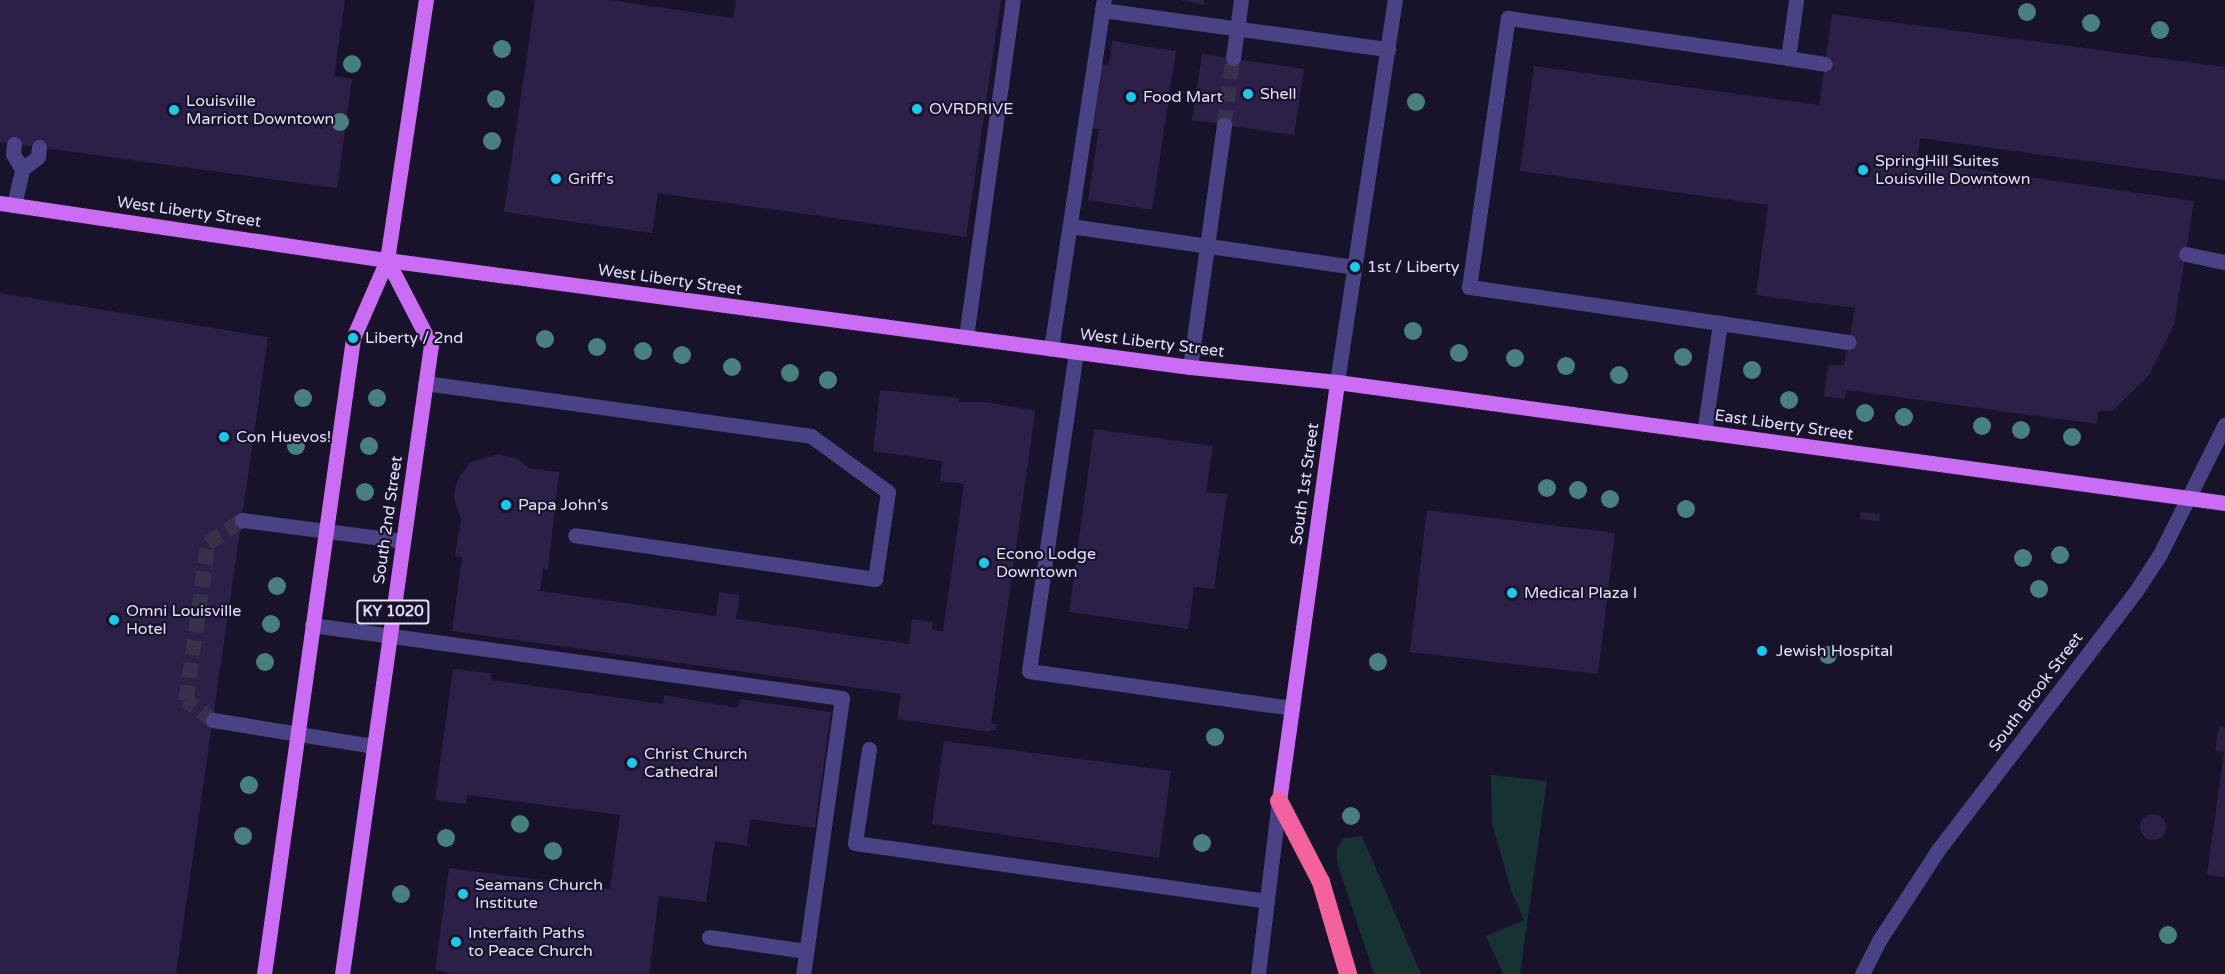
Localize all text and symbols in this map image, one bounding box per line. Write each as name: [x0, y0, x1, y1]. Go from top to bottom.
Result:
place label: Shell: [1260, 84, 1296, 104]
place label: Food Mart: [1143, 87, 1222, 107]
marker: Shell: [1241, 87, 1255, 101]
marker: Food Mart: [1124, 90, 1138, 104]
place label: Louisville Marriott Downtown: [186, 91, 334, 129]
place label: OVRDRIVE: [929, 99, 1014, 119]
marker: OVRDRIVE: [910, 102, 924, 116]
marker: Louisville Marriott Downtown: [167, 103, 181, 117]
place label: SpringHill Suites Louisville Downtown: [1875, 151, 2031, 189]
marker: SpringHill Suites Louisville Downtown: [1856, 163, 1870, 177]
place label: Griff's: [568, 169, 614, 189]
marker: Griff's: [549, 172, 563, 186]
street label: West Liberty Street: [116, 192, 262, 232]
place label: 1st / Liberty: [1367, 257, 1459, 277]
street label: West Liberty Street: [597, 260, 743, 300]
marker: 1st / Liberty: [1348, 260, 1362, 274]
street label: West Liberty Street: [1079, 325, 1225, 361]
place label: Liberty / 2nd: [365, 328, 463, 348]
marker: Liberty / 2nd: [346, 331, 360, 345]
street label: East Liberty Street: [1713, 406, 1855, 444]
street label: South 1st Street: [1287, 422, 1323, 546]
place label: Con Huevos!: [236, 427, 331, 447]
marker: Con Huevos!: [217, 430, 231, 444]
street label: South 2nd Street: [370, 455, 406, 585]
place label: Papa John's: [518, 495, 608, 515]
marker: Papa John's: [499, 498, 513, 512]
place label: Econo Lodge Downtown: [996, 544, 1096, 582]
marker: Econo Lodge Downtown: [977, 556, 991, 570]
place label: Medical Plaza I: [1524, 583, 1637, 603]
marker: Medical Plaza I: [1505, 586, 1519, 600]
road number: KY 1020: [356, 600, 430, 624]
place label: Omni Louisville Hotel: [126, 601, 241, 639]
marker: Omni Louisville Hotel: [107, 613, 121, 627]
street label: South Brook Street: [1985, 629, 2087, 755]
place label: Jewish Hospital: [1776, 641, 1893, 661]
marker: Jewish Hospital: [1753, 642, 1771, 660]
place label: Christ Church Cathedral: [644, 744, 748, 782]
marker: Christ Church Cathedral: [625, 756, 639, 770]
place label: Seamans Church Institute: [475, 875, 603, 913]
marker: Seamans Church Institute: [456, 887, 470, 901]
place label: Interfaith Paths to Peace Church: [468, 923, 593, 961]
marker: Interfaith Paths to Peace Church: [449, 935, 463, 949]

